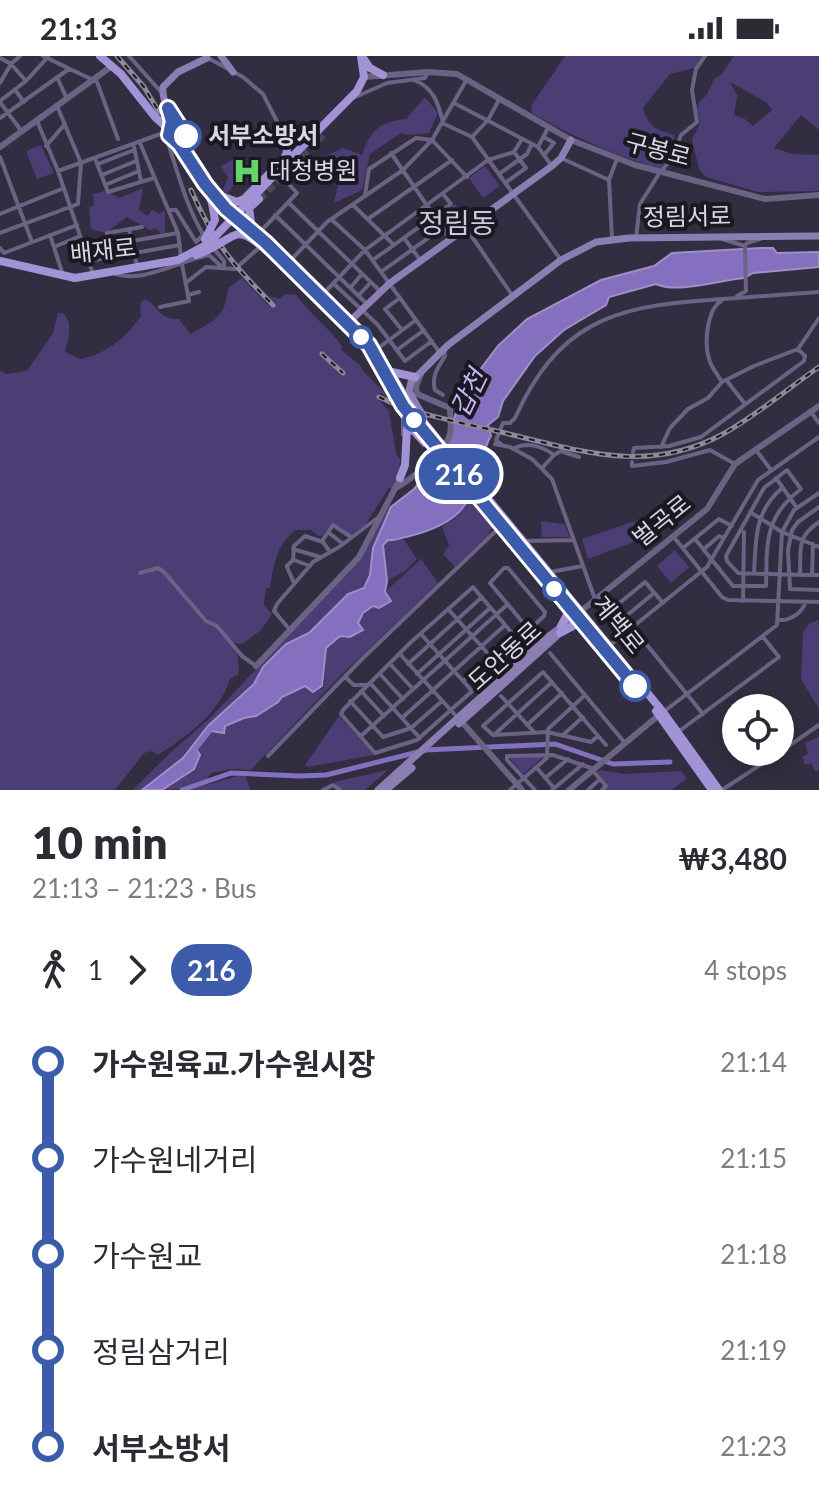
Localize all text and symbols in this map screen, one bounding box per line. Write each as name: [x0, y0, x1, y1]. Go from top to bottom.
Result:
text: 21:13: [40, 10, 117, 46]
place label: 서부소방서: [208, 120, 318, 149]
marker: 서부소방서: [171, 121, 201, 151]
street label: 구봉로: [623, 126, 694, 171]
place label: 대청병원: [269, 155, 357, 184]
hospital icon: 대청병원: [232, 156, 262, 186]
street label: 정림서로: [643, 200, 731, 231]
district label: 정림동: [418, 205, 496, 239]
street label: 배재로: [68, 232, 137, 267]
unlabelled marker: [350, 326, 372, 348]
water label: 갑천: [443, 361, 494, 421]
unlabelled marker: [403, 409, 425, 431]
line badge: 216: [413, 448, 505, 500]
text: 216: [435, 457, 483, 491]
street label: 벌곡로: [626, 488, 696, 552]
unlabelled marker: [543, 578, 565, 600]
street label: 계백로: [587, 589, 651, 659]
street label: 도안동로: [461, 615, 547, 695]
unlabelled marker: [620, 671, 650, 701]
map controls: [722, 694, 794, 766]
button: locate: [722, 694, 794, 766]
text: 10 min: [32, 816, 167, 868]
text: ₩3,480: [678, 840, 787, 876]
text: 21:13 – 21:23 · Bus: [32, 872, 256, 904]
icon: walk: [32, 948, 76, 992]
icon: forward: [115, 948, 159, 992]
text: 216: [187, 953, 236, 987]
text: 1: [88, 954, 103, 986]
text: 4 stops: [704, 954, 787, 986]
text: 가수원육교.가수원시장: [92, 1045, 375, 1081]
text: 21:14: [720, 1046, 787, 1078]
text: 가수원네거리: [92, 1141, 258, 1177]
text: 21:15: [720, 1142, 787, 1174]
text: 가수원교: [92, 1237, 202, 1273]
text: 21:18: [720, 1238, 787, 1270]
text: 정림삼거리: [92, 1333, 230, 1369]
text: 21:19: [720, 1334, 787, 1366]
text: 서부소방서: [92, 1429, 230, 1465]
text: 21:23: [720, 1430, 787, 1462]

